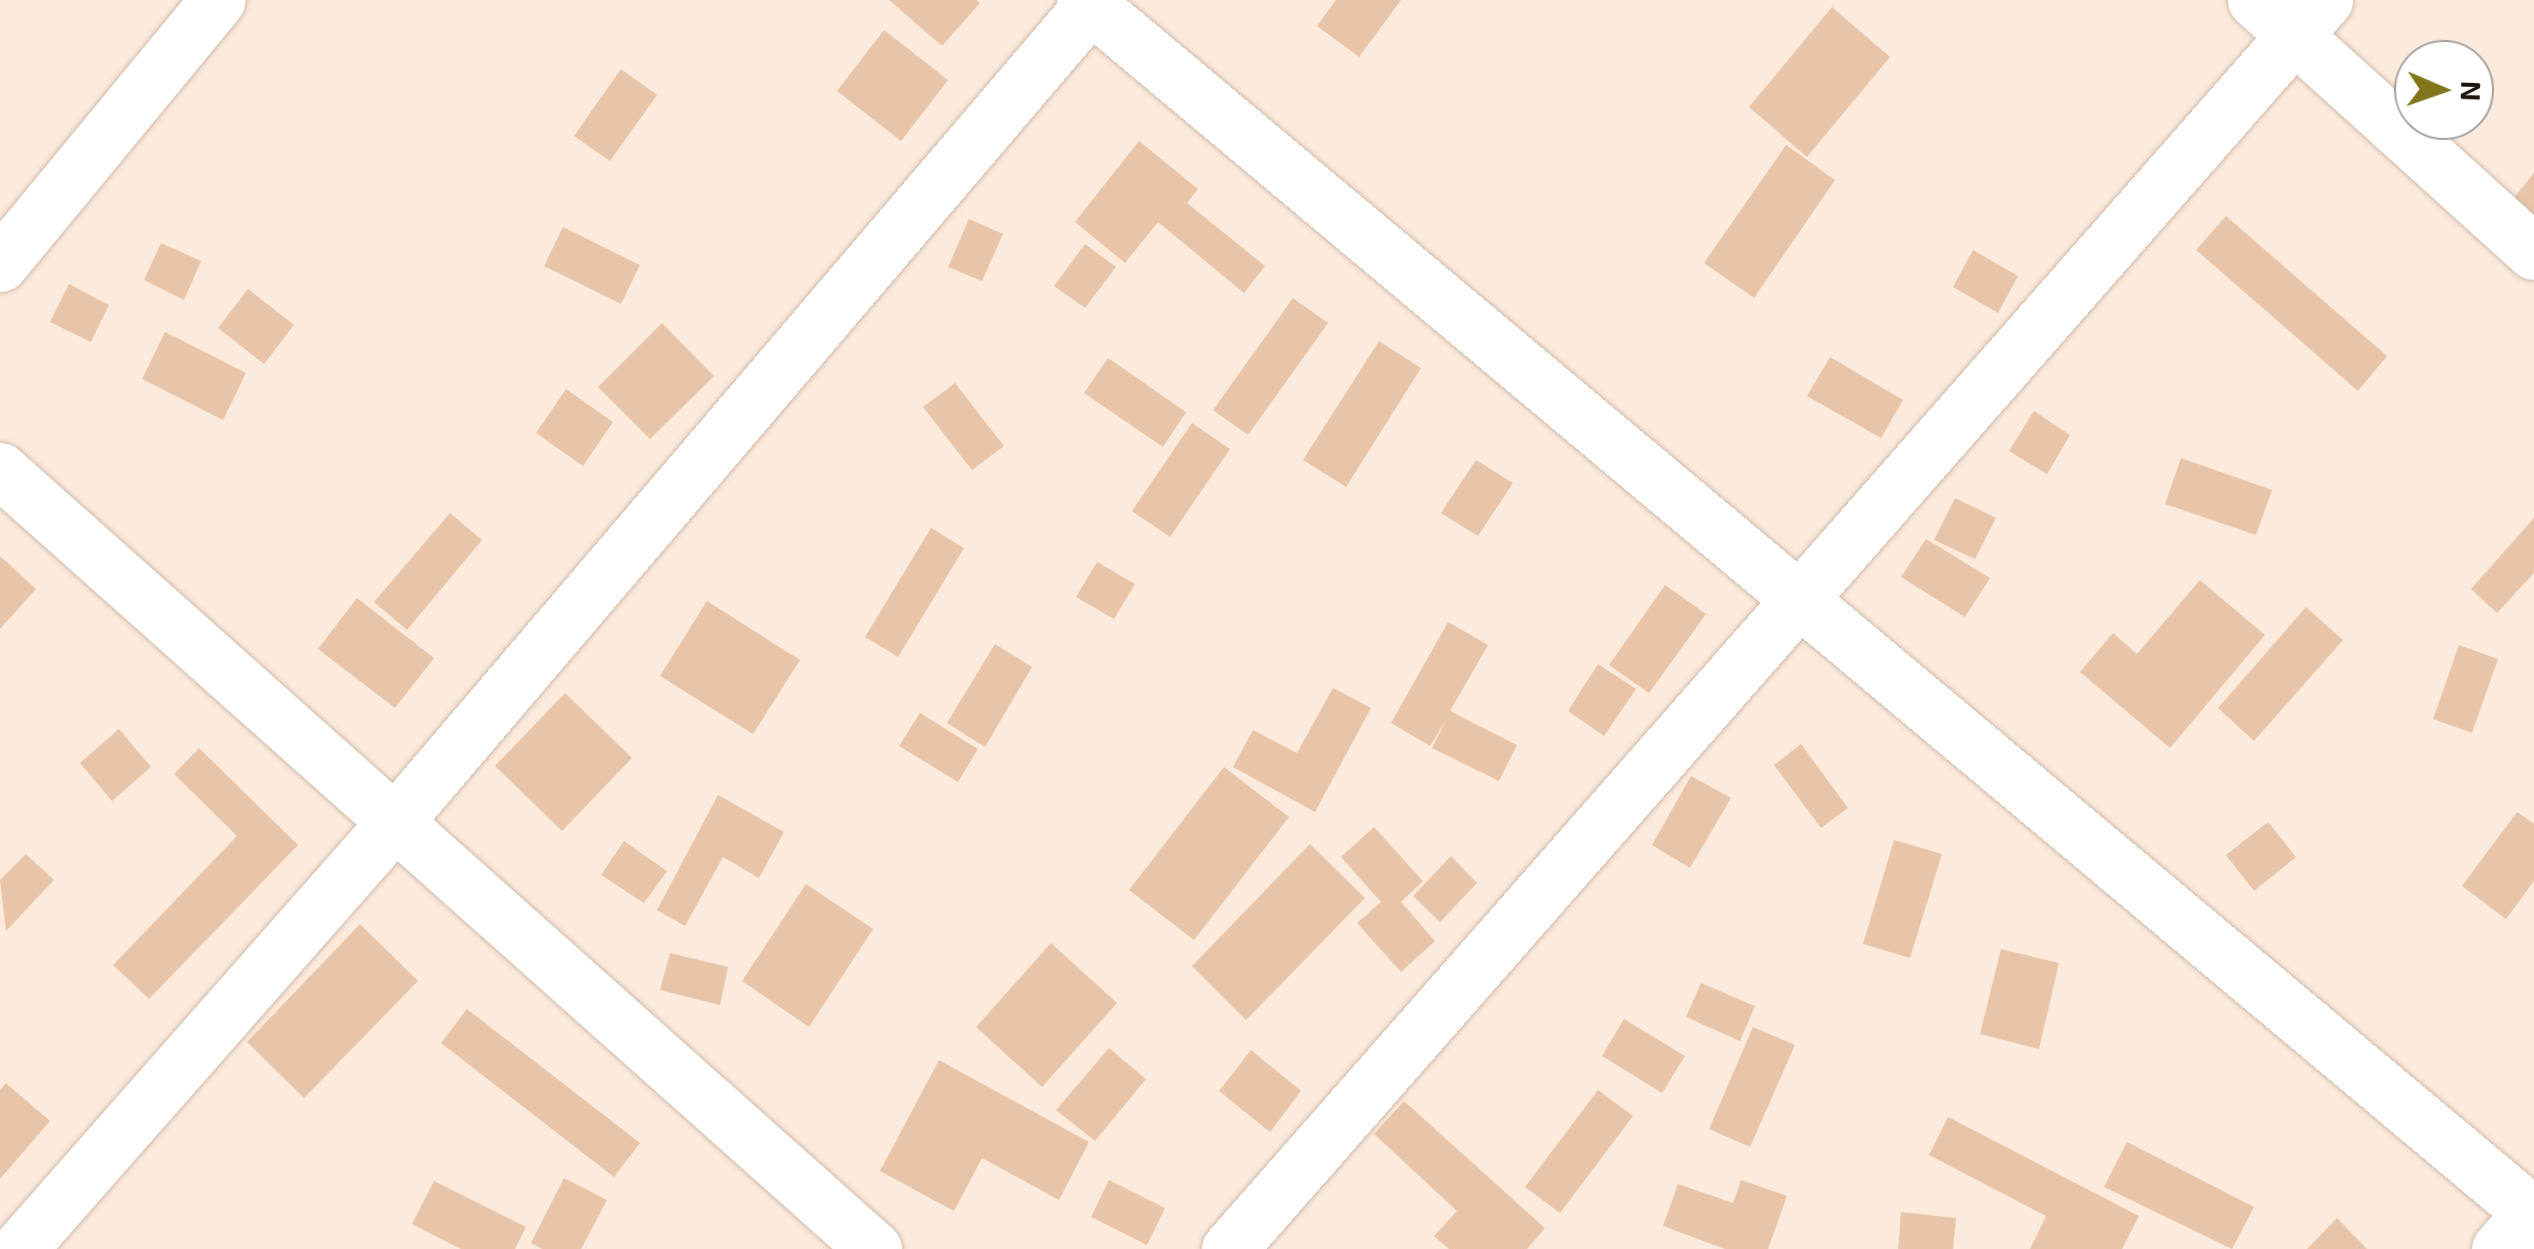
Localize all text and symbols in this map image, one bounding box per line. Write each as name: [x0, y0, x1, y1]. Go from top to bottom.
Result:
north arrow: [2394, 40, 2494, 140]
text: N: [2455, 80, 2489, 102]

